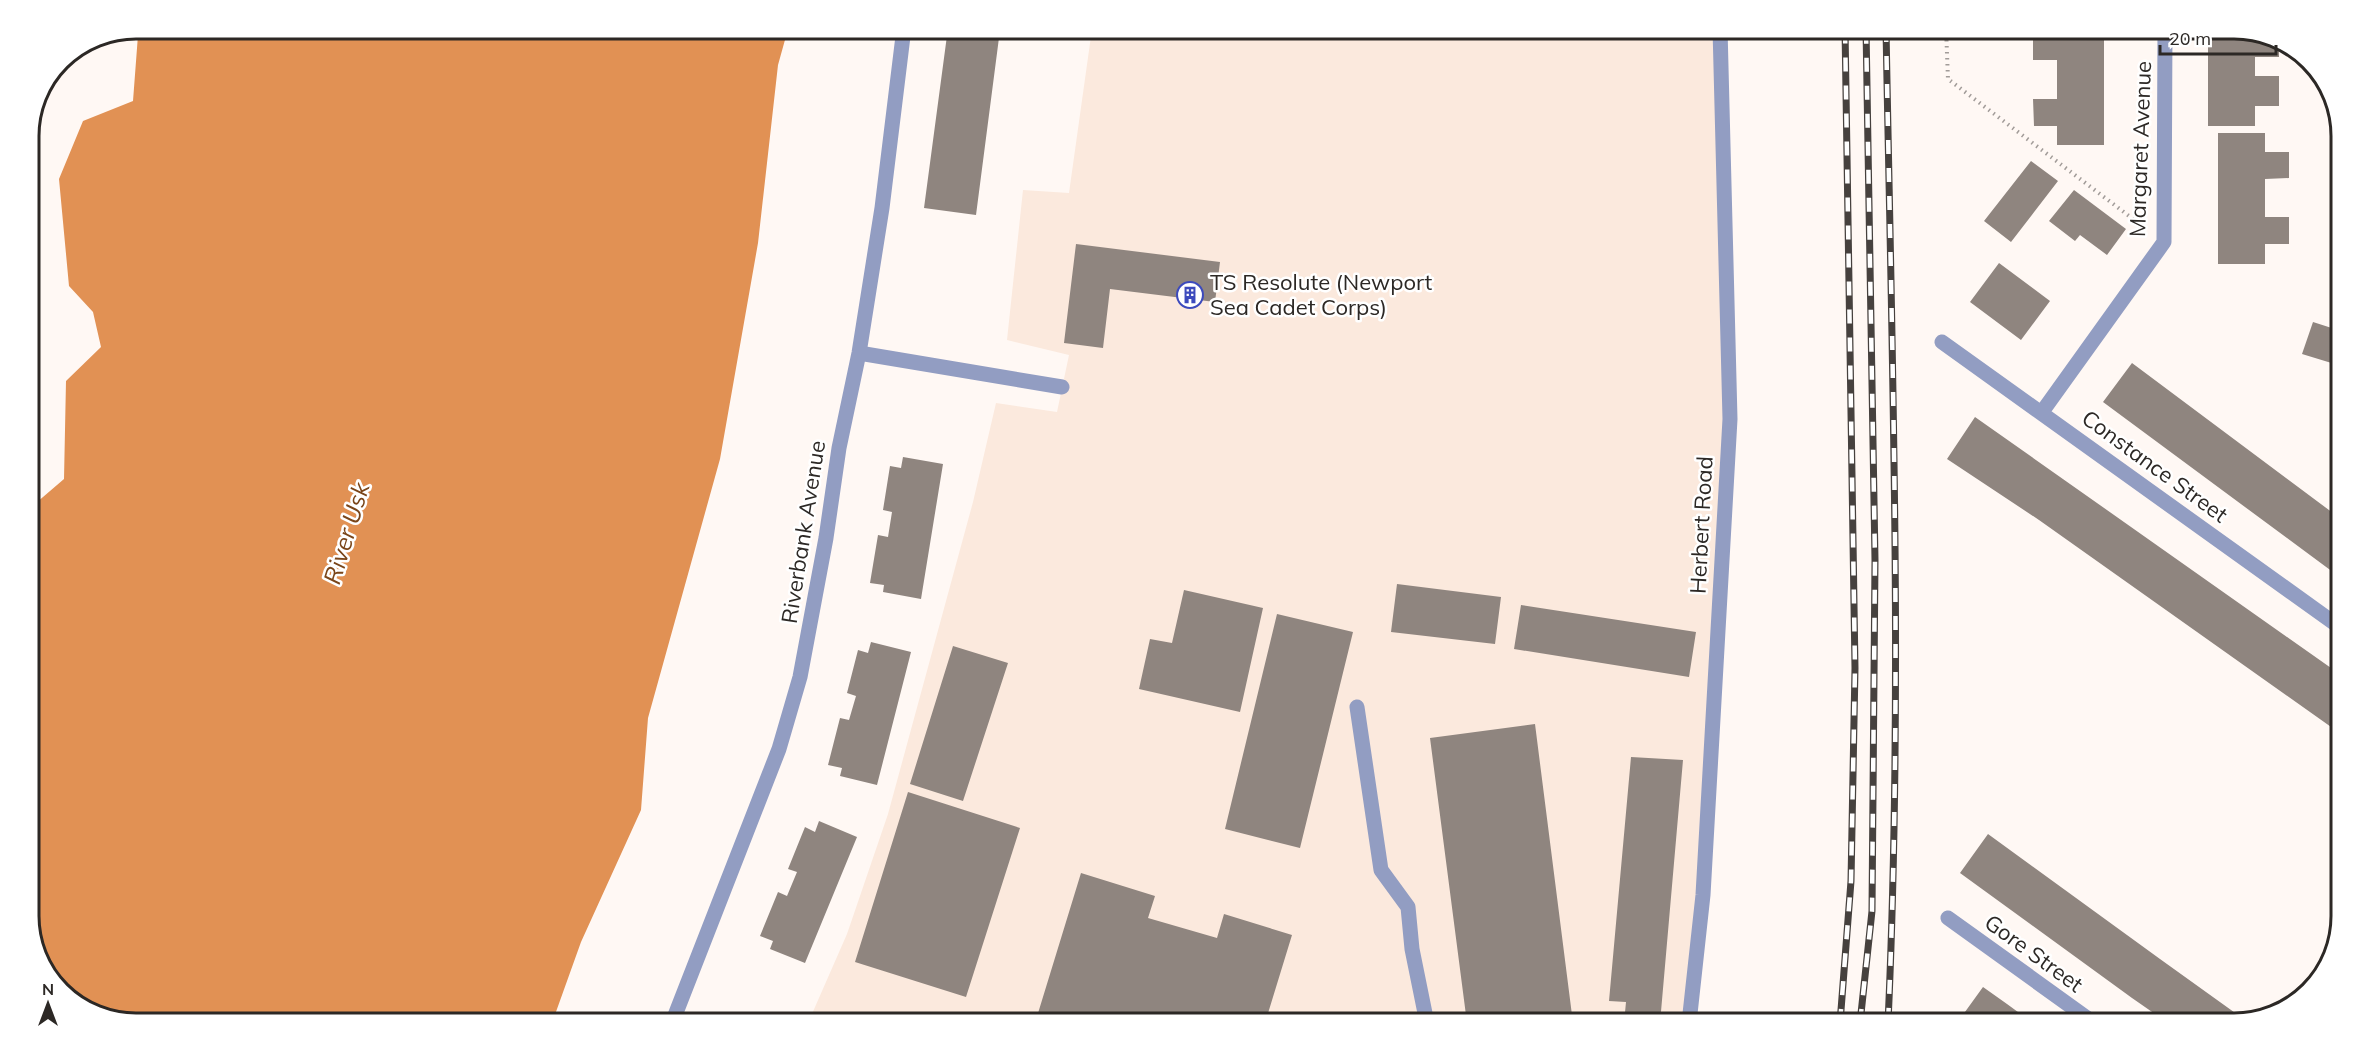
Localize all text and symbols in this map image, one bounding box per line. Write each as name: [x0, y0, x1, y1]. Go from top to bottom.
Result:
scale bar: [2160, 18, 2276, 56]
text: 20 m: [2169, 27, 2211, 50]
street label: Margaret Avenue: [2123, 60, 2157, 238]
place label: TS Resolute (Newport Sea Cadet Corps): [1210, 268, 1433, 321]
building icon: TS Resolute (Newport Sea Cadet Corps): [1175, 280, 1205, 310]
street label: Constance Street: [2077, 404, 2234, 529]
street label: Riverbank Avenue: [775, 438, 831, 626]
street label: Herbert Road: [1683, 455, 1719, 595]
water label: River Usk: [316, 478, 376, 587]
street label: Gore Street: [1979, 908, 2089, 998]
north arrow: [18, 974, 78, 1034]
text: N: [42, 979, 54, 999]

